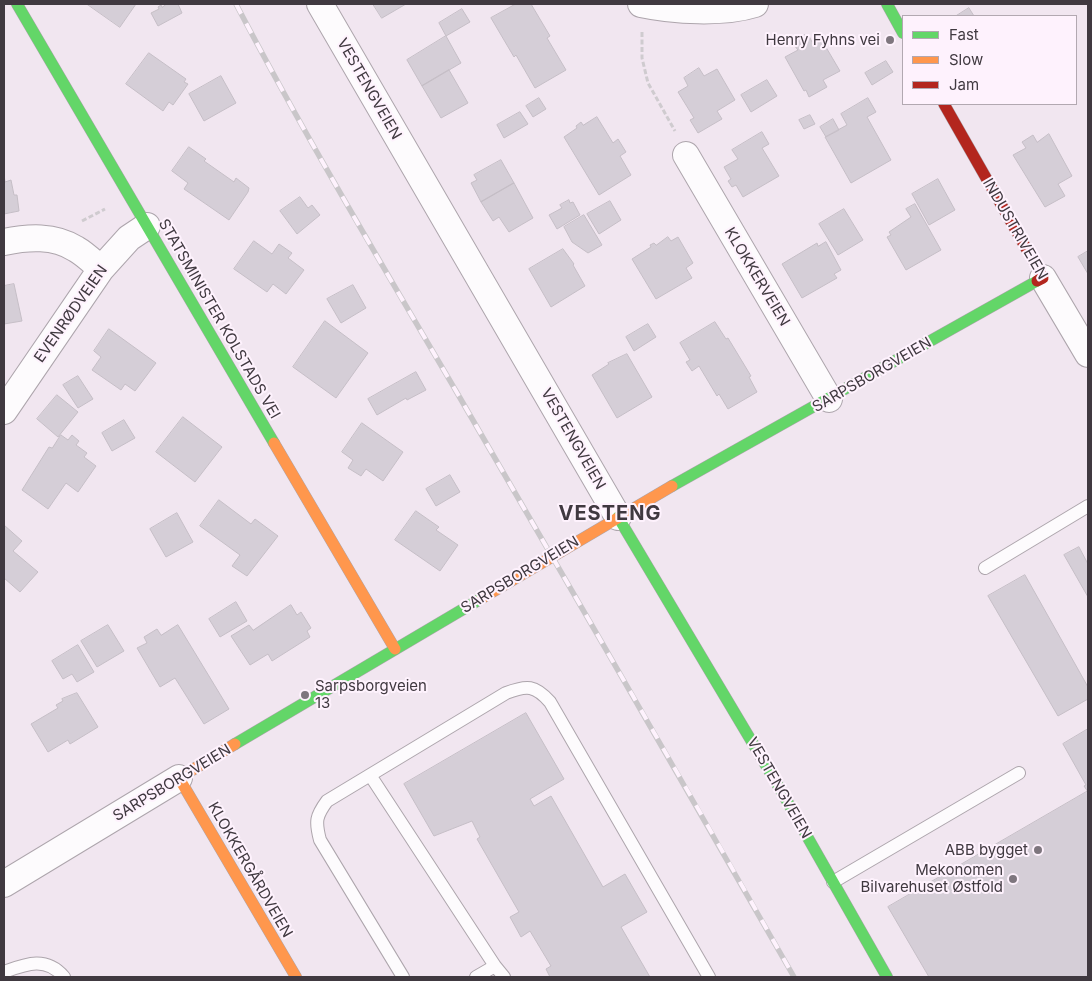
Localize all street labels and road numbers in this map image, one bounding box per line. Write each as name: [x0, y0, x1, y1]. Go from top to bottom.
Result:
street label: VESTENGVEIEN: [333, 35, 405, 143]
street label: INDUSTRIVEIEN: [979, 175, 1051, 283]
street label: STATSMINISTER KOLSTADS VEI: [154, 216, 284, 422]
street label: KLOKKERVEIEN: [720, 224, 794, 330]
street label: EVENRØDVEIEN: [31, 262, 111, 366]
street label: SARPSBORGVEIEN: [809, 334, 935, 416]
street label: VESTENGVEIEN: [537, 385, 609, 493]
street label: SARPSBORGVEIEN: [458, 533, 582, 617]
street label: VESTENGVEIEN: [743, 734, 815, 842]
street label: SARPSBORGVEIEN: [110, 741, 234, 825]
street label: KLOKKERGÅRDVEIEN: [204, 799, 296, 941]

